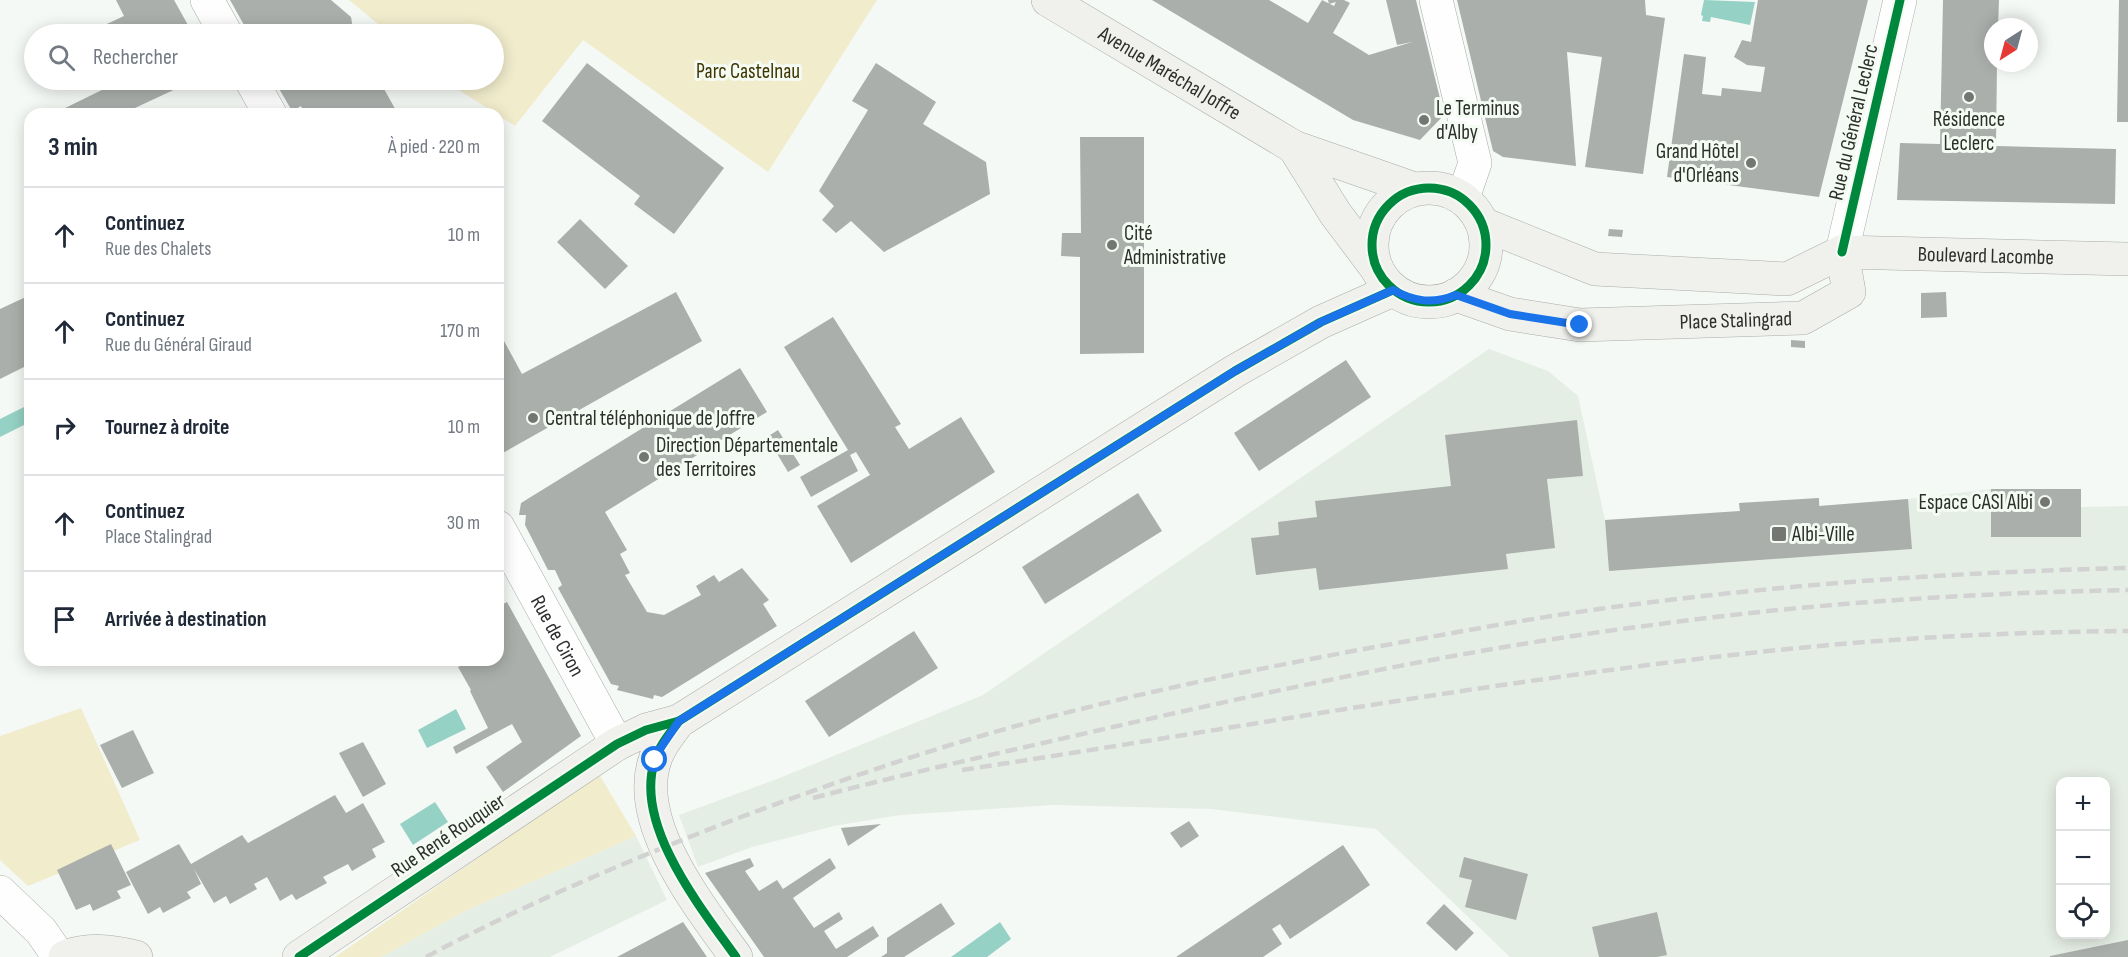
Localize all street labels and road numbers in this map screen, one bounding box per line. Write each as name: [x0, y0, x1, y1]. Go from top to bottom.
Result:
street label: Avenue Maréchal Joffre: [1093, 21, 1245, 125]
street label: Rue du Général Leclerc: [1823, 42, 1884, 203]
street label: Boulevard Lacombe: [1917, 242, 2054, 270]
street label: Place Stalingrad: [1679, 306, 1793, 335]
street label: Rue de Ciron: [525, 591, 589, 681]
street label: Rue René Rouquier: [387, 788, 510, 883]

